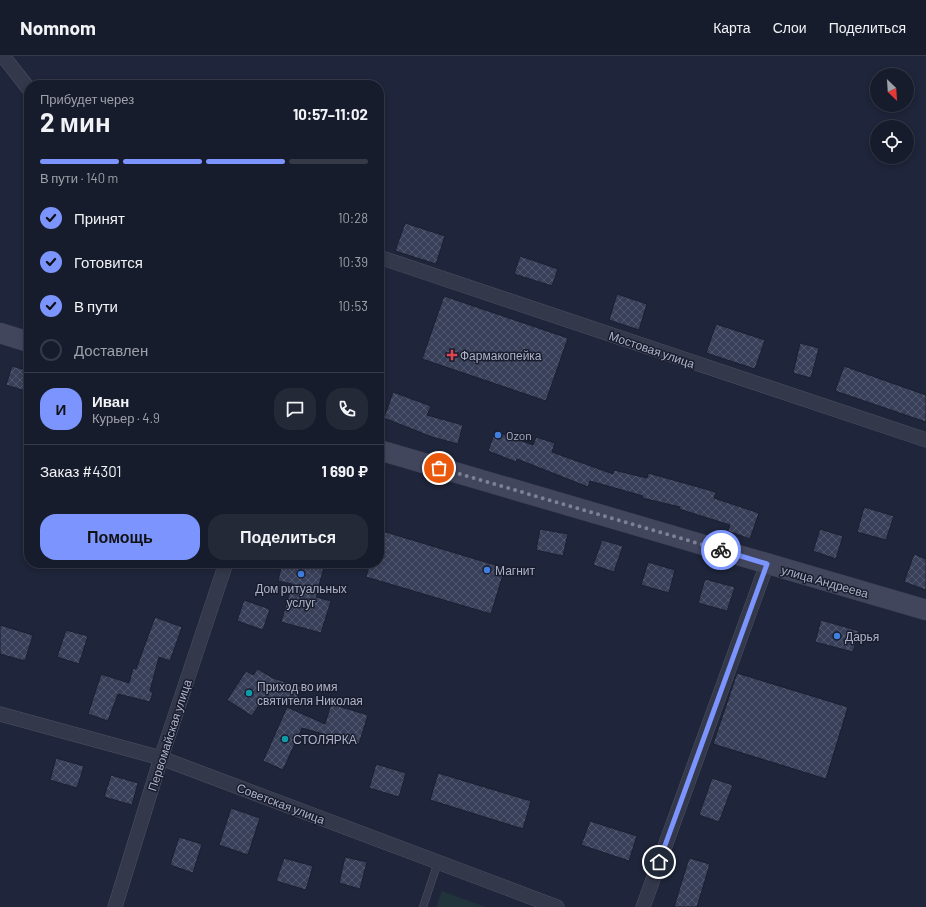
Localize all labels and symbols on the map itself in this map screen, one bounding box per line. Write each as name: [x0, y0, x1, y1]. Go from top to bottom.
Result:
north arrow: [870, 68, 914, 112]
street label: Мостовая улица: [607, 328, 697, 371]
place label: Фармакопейка: [460, 348, 542, 363]
marker: Фармакопейка: [447, 350, 457, 360]
place label: Ozon: [506, 428, 532, 442]
marker: Ozon: [493, 430, 503, 440]
pin: [422, 451, 456, 485]
courier: [701, 530, 741, 570]
street label: улица Андреева: [780, 562, 870, 601]
place label: Магнит: [495, 563, 536, 577]
marker: Магнит: [482, 565, 492, 575]
marker: Дом ритуальных услуг: [296, 569, 306, 579]
place label: Дом ритуальных услуг: [255, 581, 347, 610]
place label: Дарья: [845, 629, 879, 644]
marker: Дарья: [832, 631, 842, 641]
street label: Первомайская улица: [144, 677, 195, 793]
place label: Приход во имя святителя Николая: [257, 679, 363, 707]
marker: Приход во имя святителя Николая: [244, 688, 254, 698]
place label: СТОЛЯРКА: [293, 732, 357, 746]
marker: СТОЛЯРКА: [280, 734, 290, 744]
street label: Советская улица: [235, 780, 327, 827]
pin: [642, 845, 676, 879]

